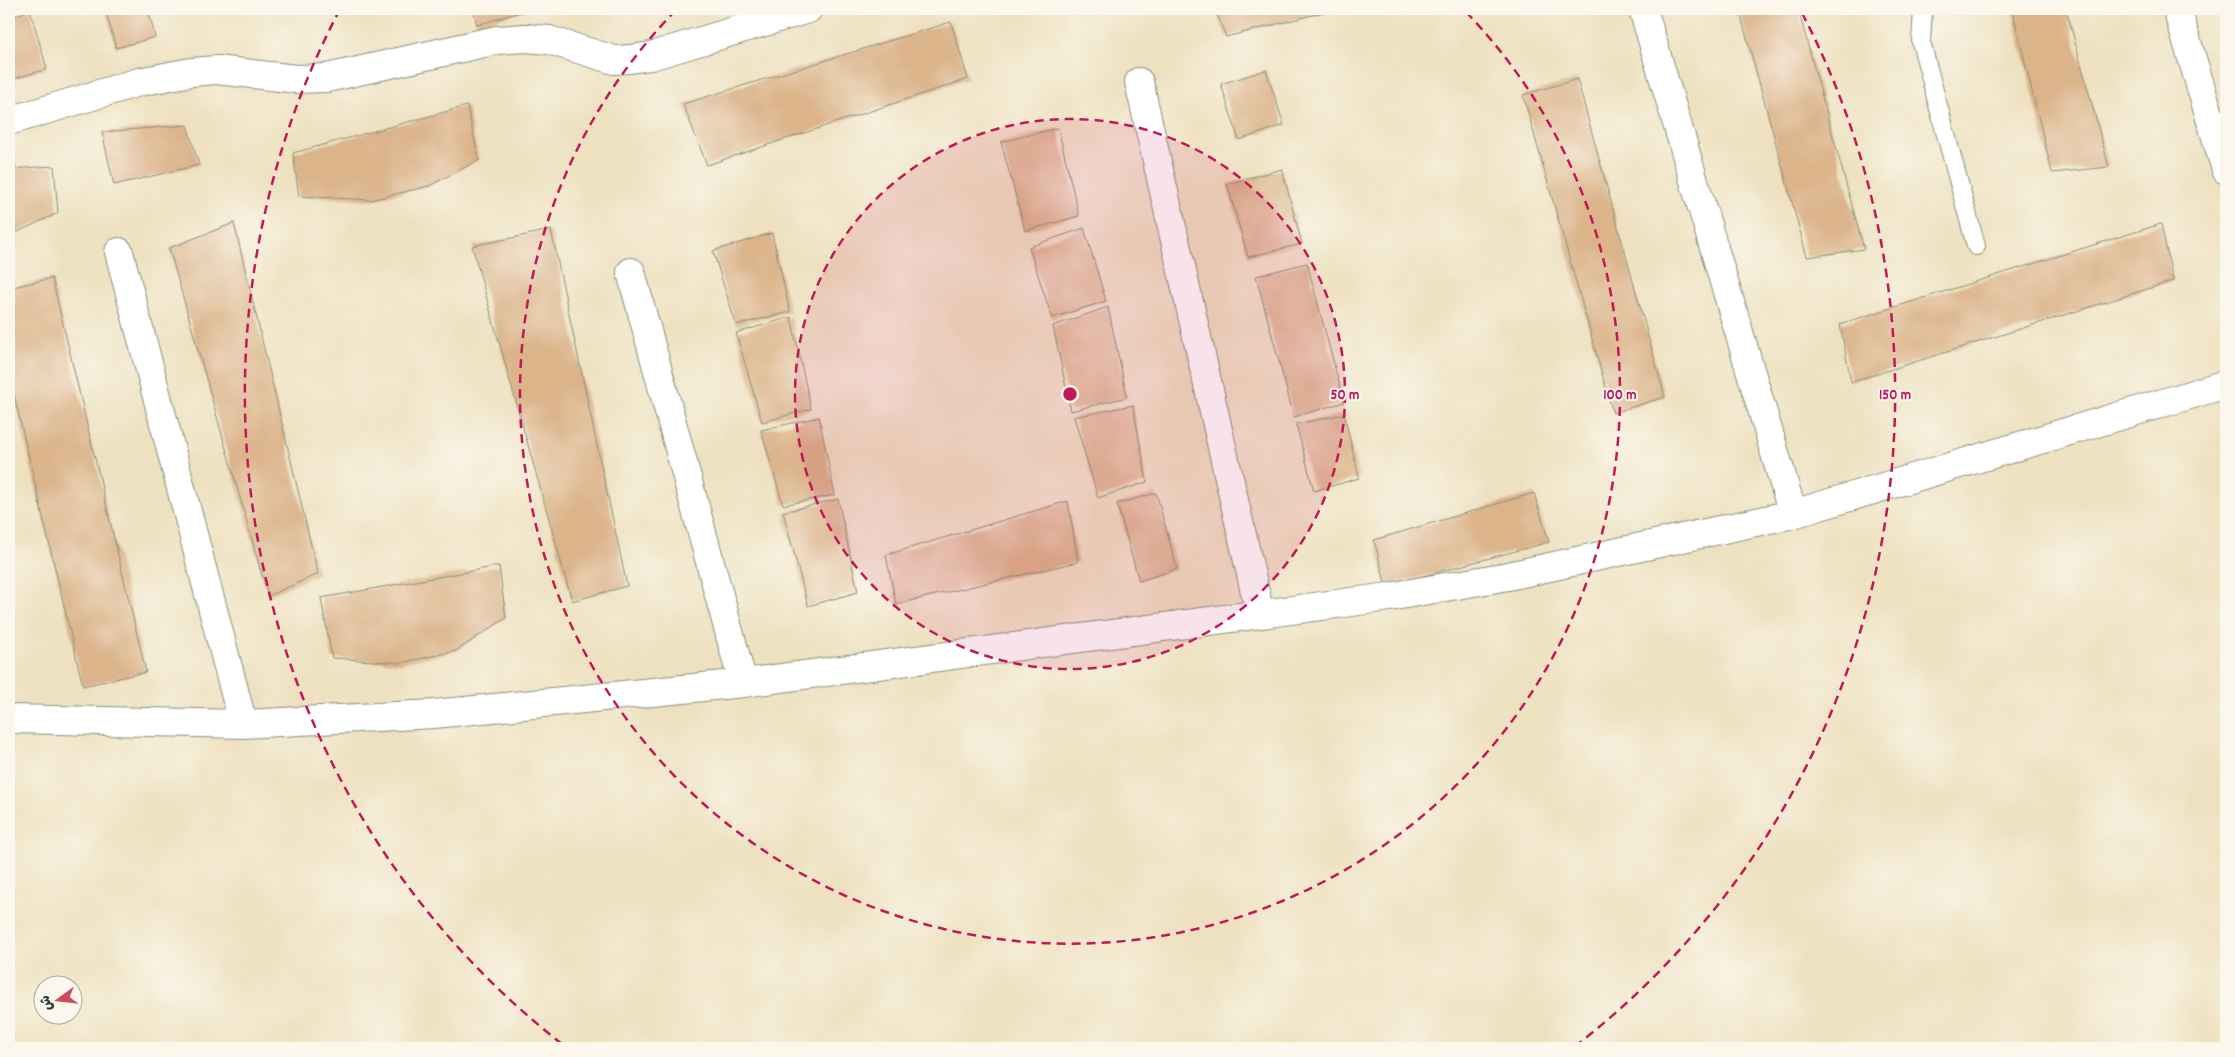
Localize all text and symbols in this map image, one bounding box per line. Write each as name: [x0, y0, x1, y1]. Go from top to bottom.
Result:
centre of rings: [1061, 385, 1079, 403]
text: 50 m: [1331, 385, 1359, 407]
text: 100 m: [1603, 385, 1637, 407]
text: 150 m: [1879, 385, 1911, 407]
north arrow: [32, 974, 82, 1024]
text: ش: [36, 993, 59, 1013]

